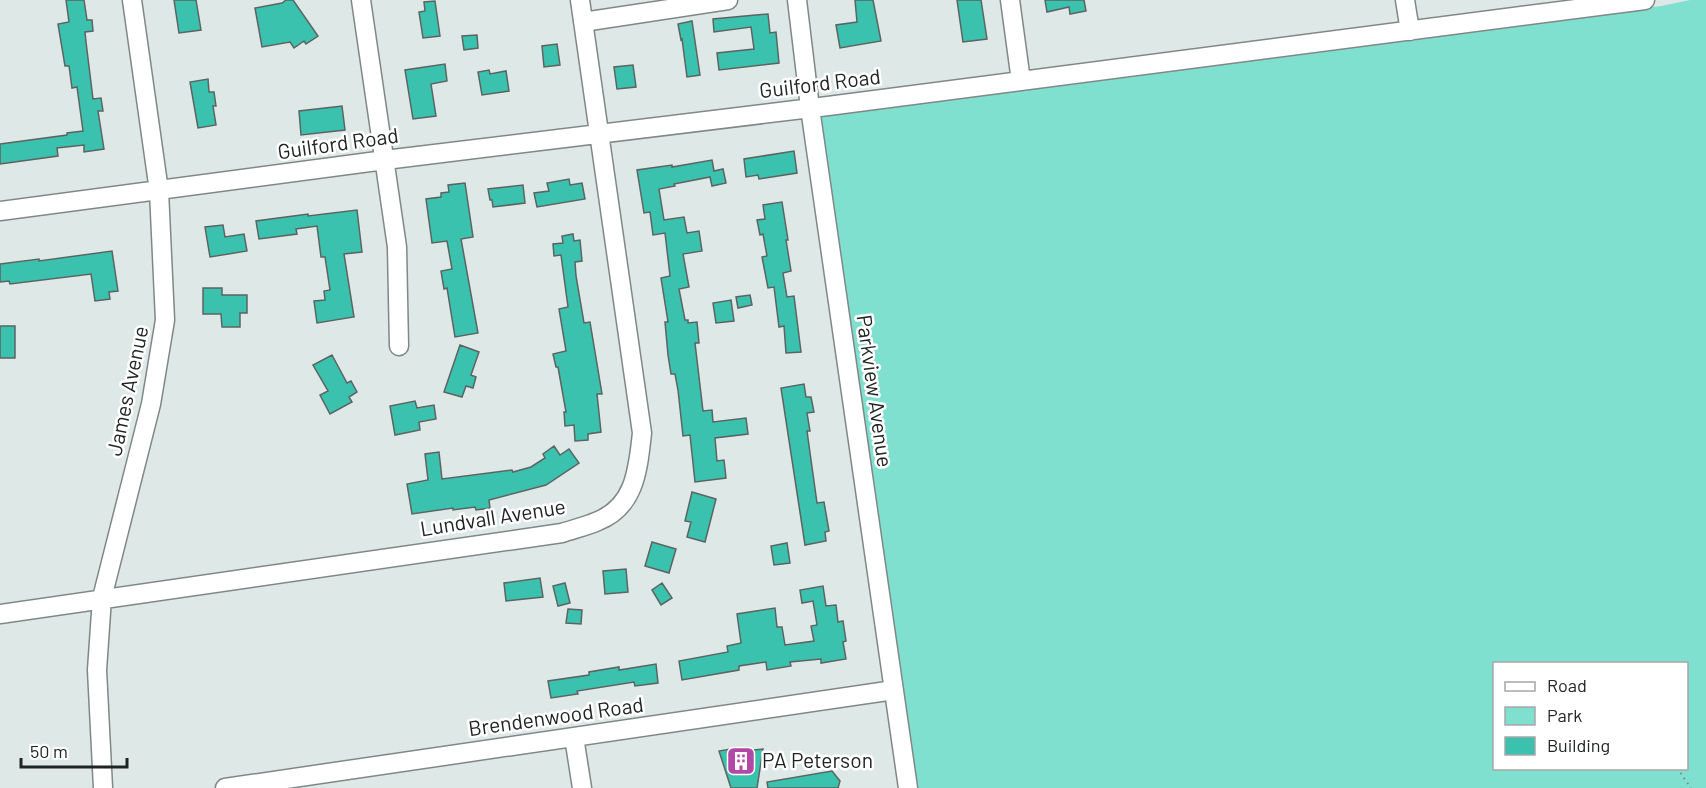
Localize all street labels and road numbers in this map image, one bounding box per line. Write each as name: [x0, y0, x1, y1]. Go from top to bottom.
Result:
street label: Guilford Road: [758, 63, 882, 102]
street label: Guilford Road: [276, 122, 400, 163]
street label: Parkview Avenue: [852, 313, 899, 469]
street label: James Avenue: [101, 323, 152, 458]
street label: Lundvall Avenue: [418, 493, 567, 540]
street label: Brendenwood Road: [467, 691, 645, 740]

